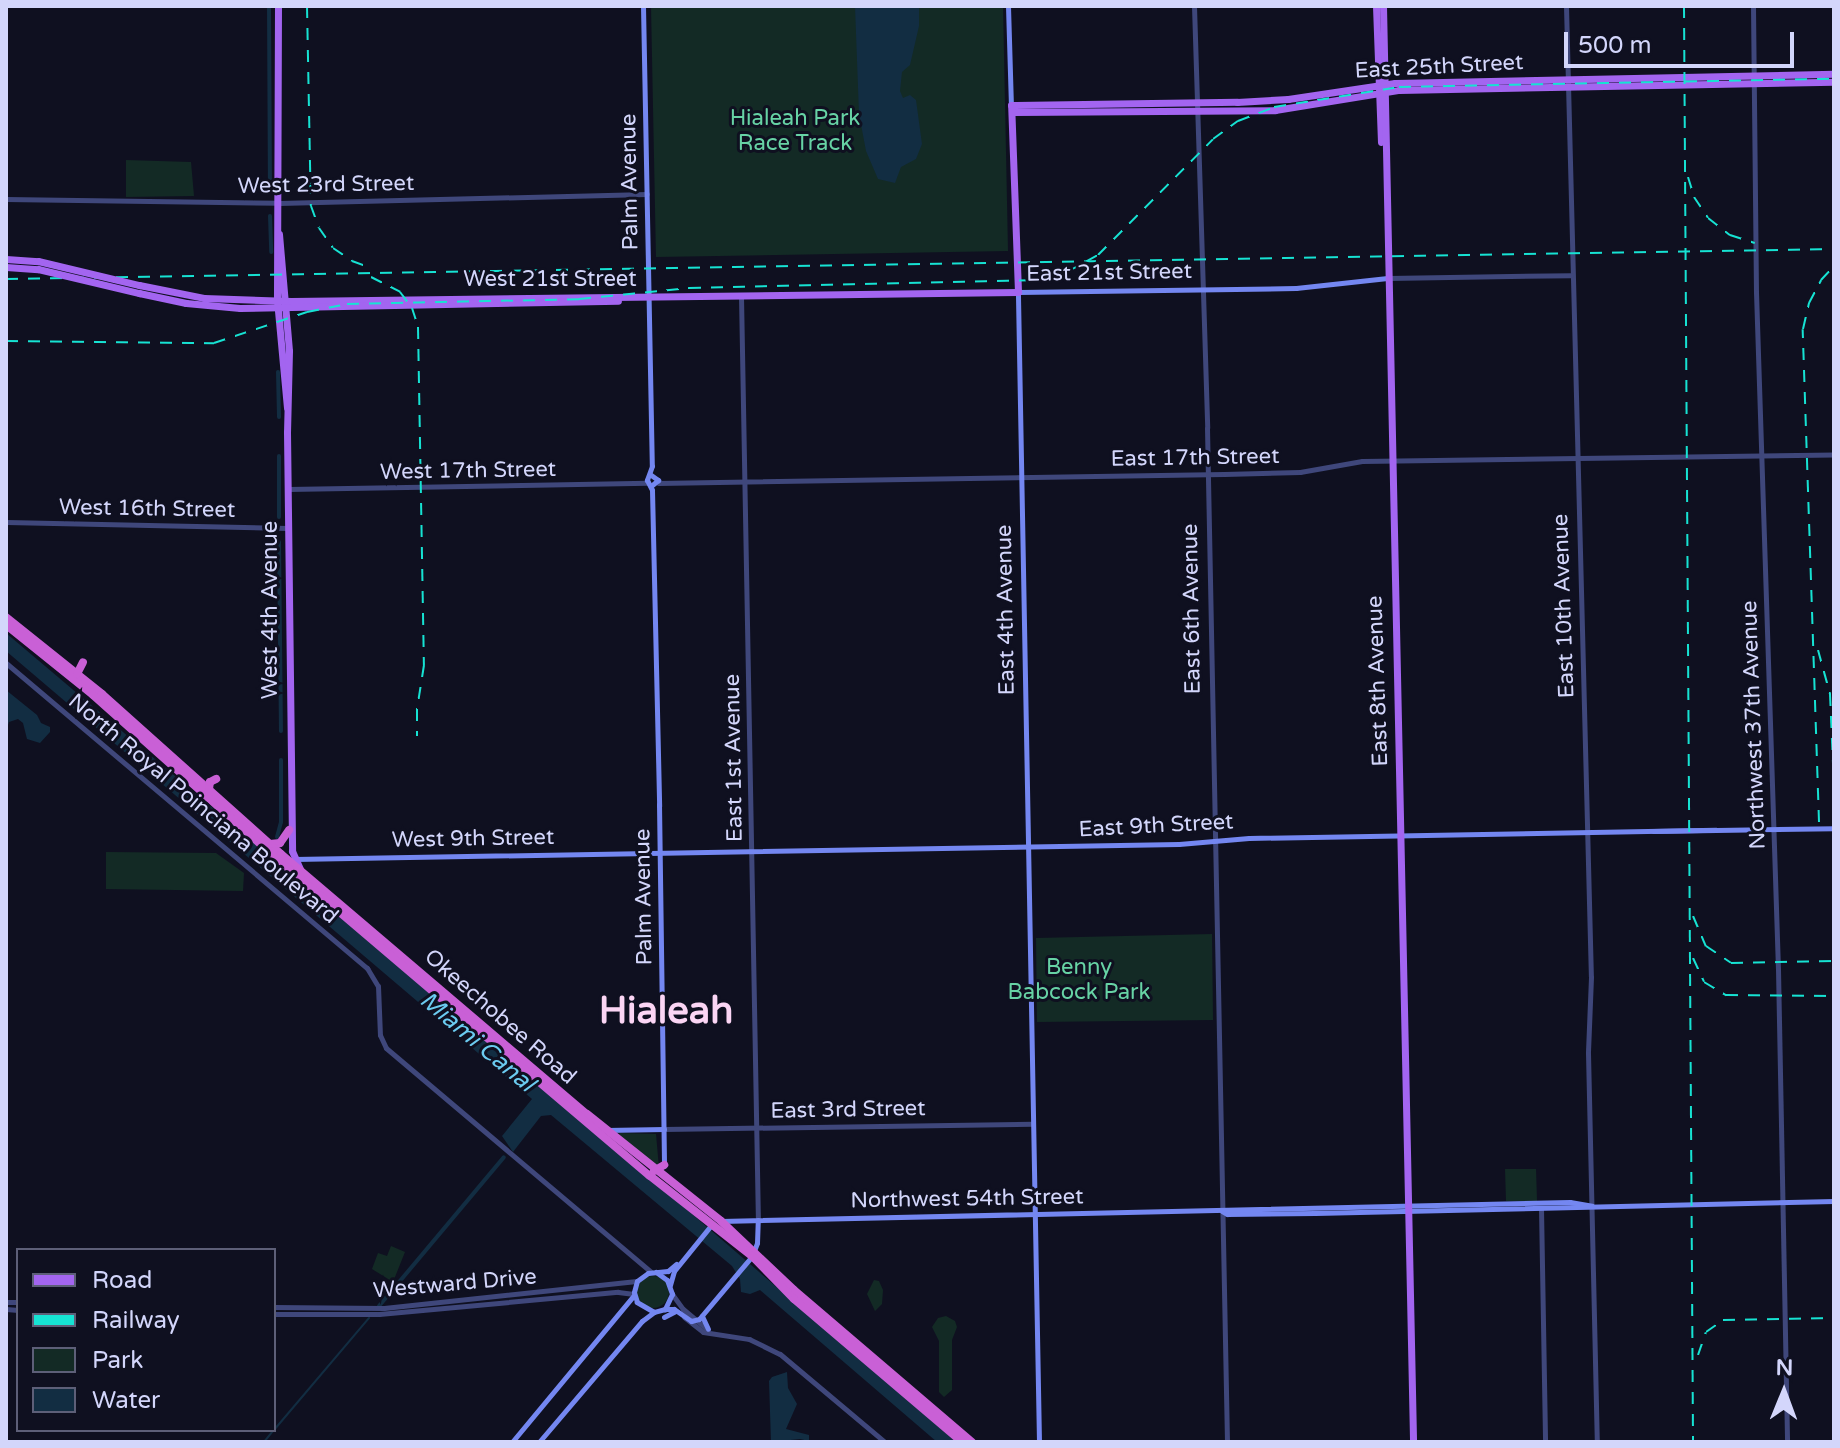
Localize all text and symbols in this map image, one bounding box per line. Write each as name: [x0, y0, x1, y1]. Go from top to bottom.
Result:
scale bar: [1568, 16, 1798, 66]
text: 500 m: [1578, 31, 1652, 60]
street label: East 25th Street: [1354, 49, 1524, 85]
park label: Hialeah Park Race Track: [730, 105, 860, 156]
street label: Palm Avenue: [616, 113, 644, 251]
street label: West 23rd Street: [238, 170, 414, 200]
street label: East 21st Street: [1026, 258, 1192, 288]
street label: West 21st Street: [463, 267, 637, 293]
street label: East 17th Street: [1110, 443, 1280, 473]
street label: West 17th Street: [380, 456, 556, 486]
street label: West 16th Street: [59, 494, 235, 524]
street label: East 10th Avenue: [1548, 513, 1580, 699]
street label: West 4th Avenue: [258, 521, 284, 699]
street label: East 6th Avenue: [1177, 523, 1207, 695]
street label: East 4th Avenue: [991, 524, 1021, 696]
street label: East 8th Avenue: [1362, 595, 1394, 767]
street label: Northwest 37th Avenue: [1736, 600, 1772, 850]
street label: East 1st Avenue: [719, 674, 749, 842]
street label: North Royal Poinciana Boulevard: [63, 688, 343, 930]
street label: East 9th Street: [1078, 809, 1234, 843]
street label: West 9th Street: [392, 824, 554, 854]
street label: Palm Avenue: [630, 828, 658, 966]
street label: Okeechobee Road: [419, 944, 581, 1090]
park label: Benny Babcock Park: [1008, 954, 1150, 1006]
water label: Miami Canal: [414, 986, 540, 1098]
district label: Hialeah: [599, 989, 733, 1035]
street label: East 3rd Street: [770, 1095, 926, 1125]
street label: Northwest 54th Street: [850, 1184, 1084, 1214]
legend: [16, 1248, 276, 1432]
street label: Westward Drive: [372, 1264, 538, 1304]
text: Road: [92, 1266, 152, 1295]
text: Railway: [92, 1306, 180, 1335]
text: Park: [92, 1346, 143, 1375]
north arrow: [1744, 1352, 1824, 1432]
text: N: [1775, 1355, 1793, 1381]
text: Water: [92, 1386, 160, 1415]

